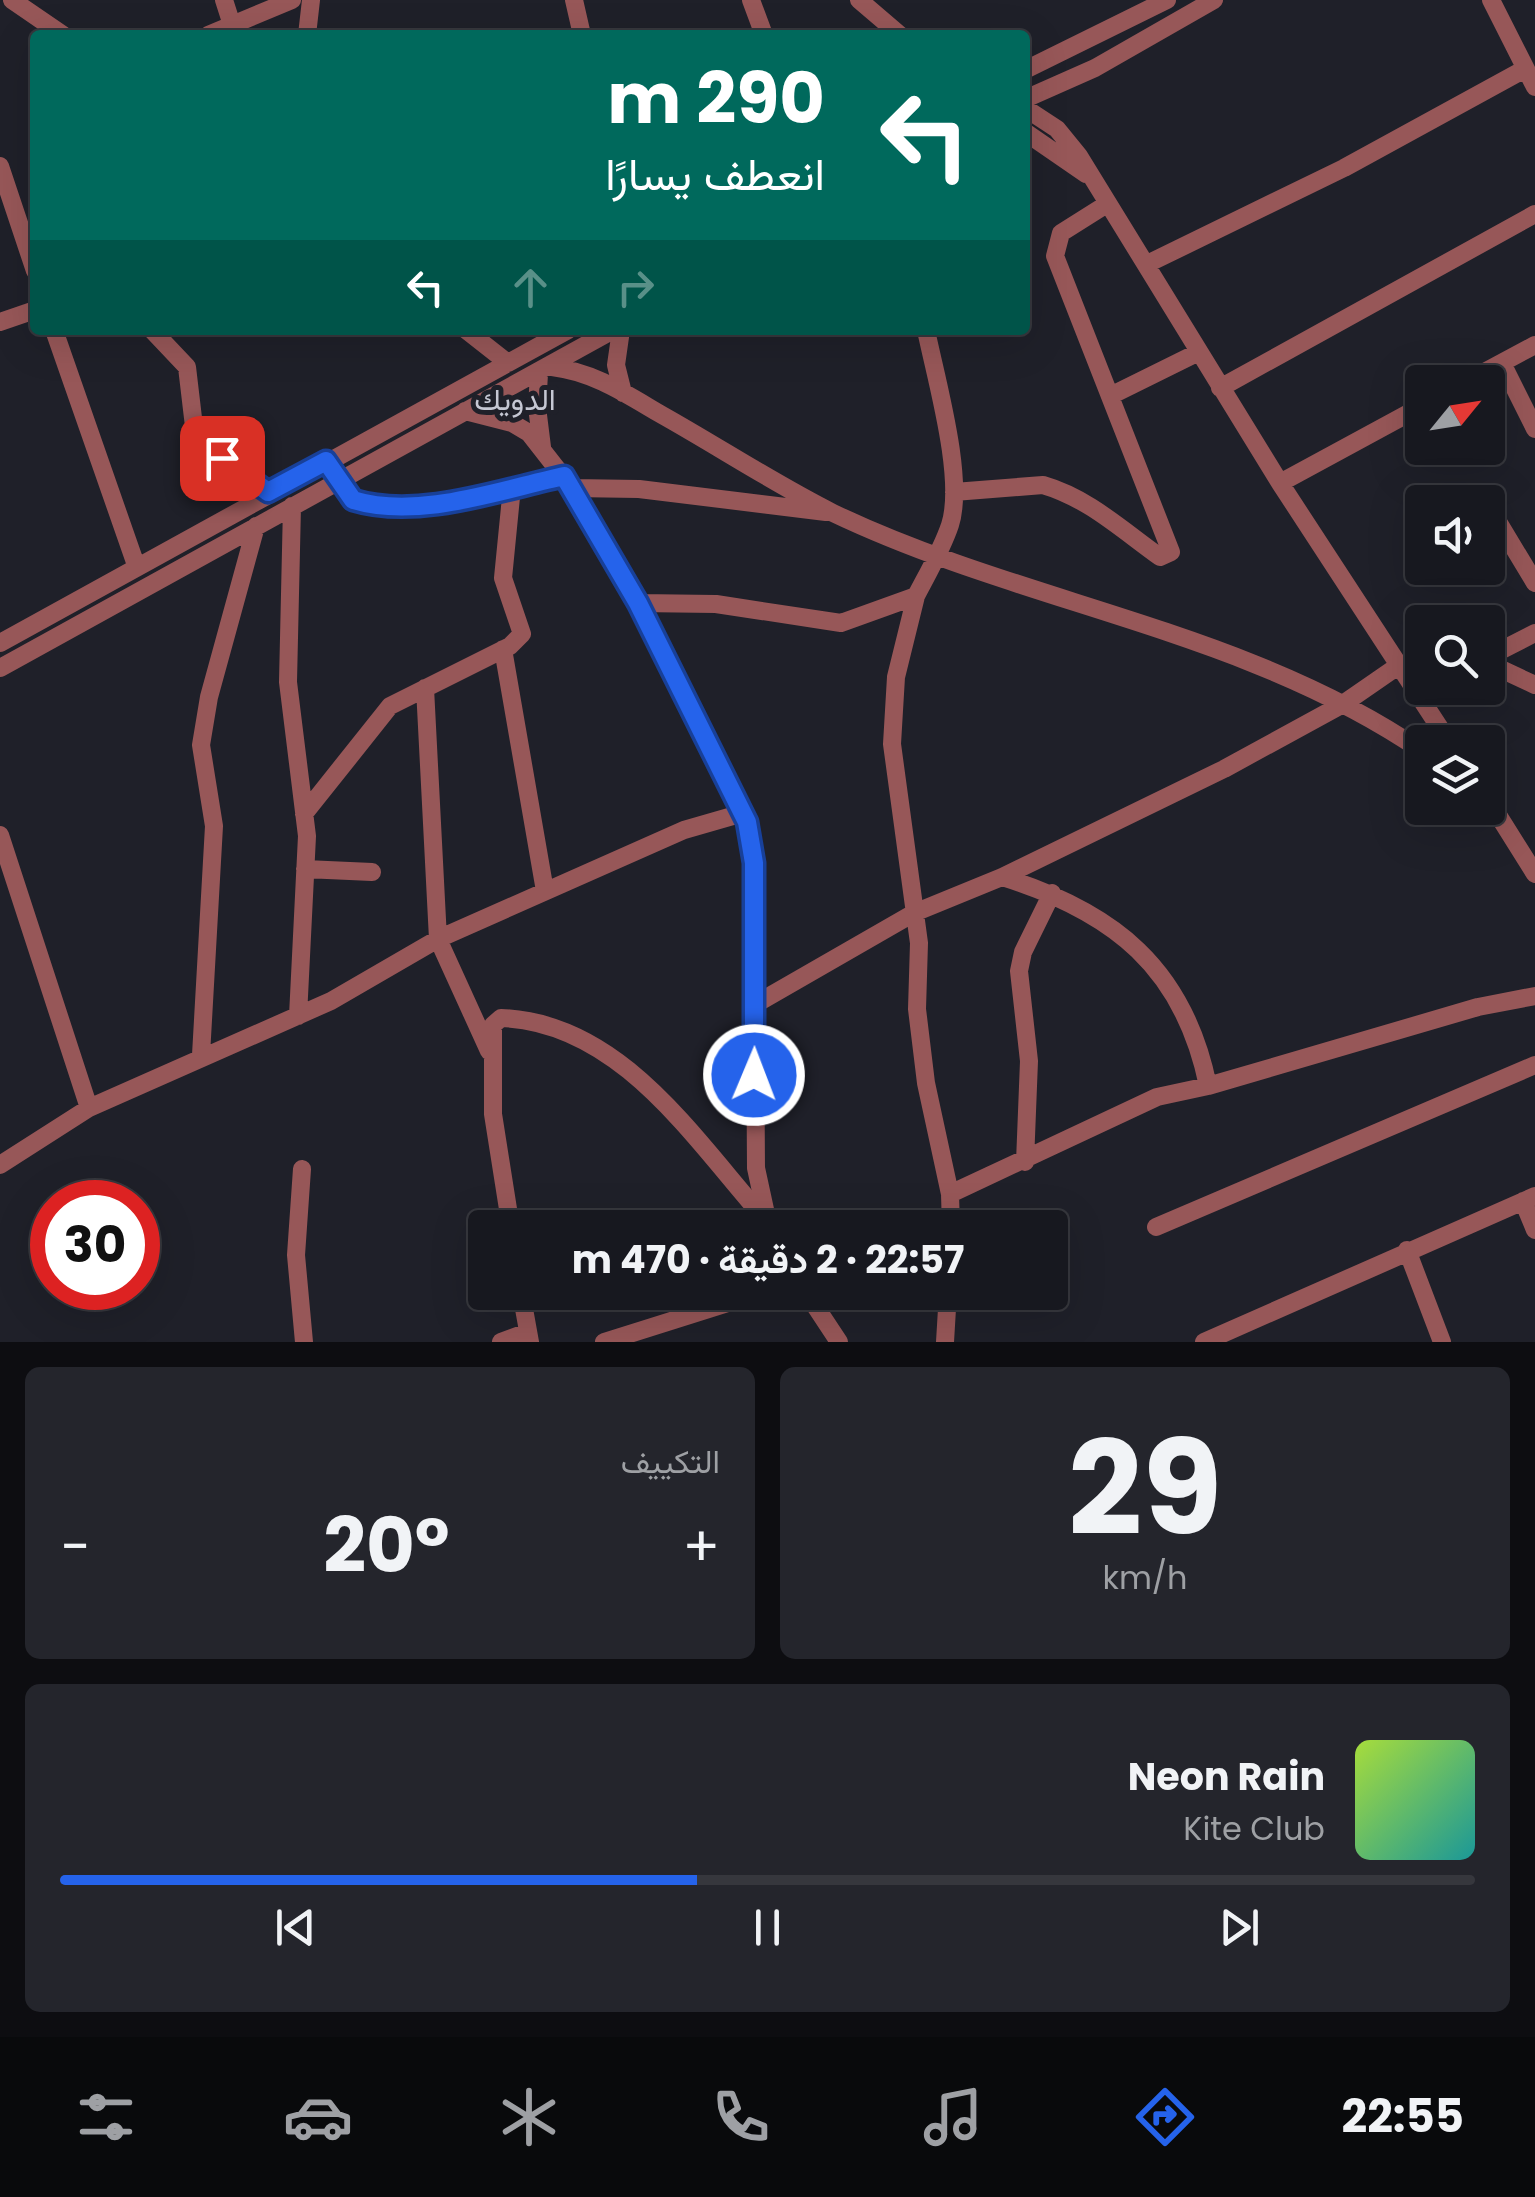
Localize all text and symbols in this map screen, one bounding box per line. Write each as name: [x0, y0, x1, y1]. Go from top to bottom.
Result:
text: 290 m: [607, 49, 825, 148]
icon: left: [860, 70, 990, 200]
text: انعطف يسارًا: [605, 143, 825, 206]
icon: left: [398, 260, 453, 315]
icon: ahead: [503, 260, 558, 315]
icon: right: [608, 260, 663, 315]
north arrow: [1405, 365, 1505, 465]
map controls: [1405, 365, 1505, 825]
district label: الدويك: [474, 378, 556, 421]
pin: [180, 416, 265, 501]
icon: arrive: [195, 431, 250, 486]
button: sound: [1405, 485, 1505, 585]
button: search: [1405, 605, 1505, 705]
button: layers: [1405, 725, 1505, 825]
position arrow: [702, 1023, 806, 1127]
speed limit sign: 30: [30, 1180, 160, 1310]
text: 22:57 · 2 دقيقة · 470 m: [572, 1233, 964, 1286]
text: 29: [1068, 1397, 1222, 1580]
text: التكييف: [621, 1439, 720, 1484]
text: 20°: [323, 1493, 450, 1598]
text: −: [60, 1508, 90, 1585]
text: +: [682, 1508, 720, 1585]
text: km/h: [1102, 1555, 1188, 1600]
text: Neon Rain: [1128, 1750, 1325, 1803]
text: Kite Club: [1183, 1806, 1325, 1851]
icon: previous: [268, 1900, 323, 1955]
icon: pause: [740, 1900, 795, 1955]
icon: next: [1212, 1900, 1267, 1955]
icon: filters: [71, 2082, 141, 2152]
icon: car: [283, 2082, 353, 2152]
icon: climate: [494, 2082, 564, 2152]
icon: phone: [706, 2082, 776, 2152]
icon: music: [918, 2082, 988, 2152]
icon: directions: [1130, 2082, 1200, 2152]
text: 22:55: [1341, 2085, 1464, 2148]

